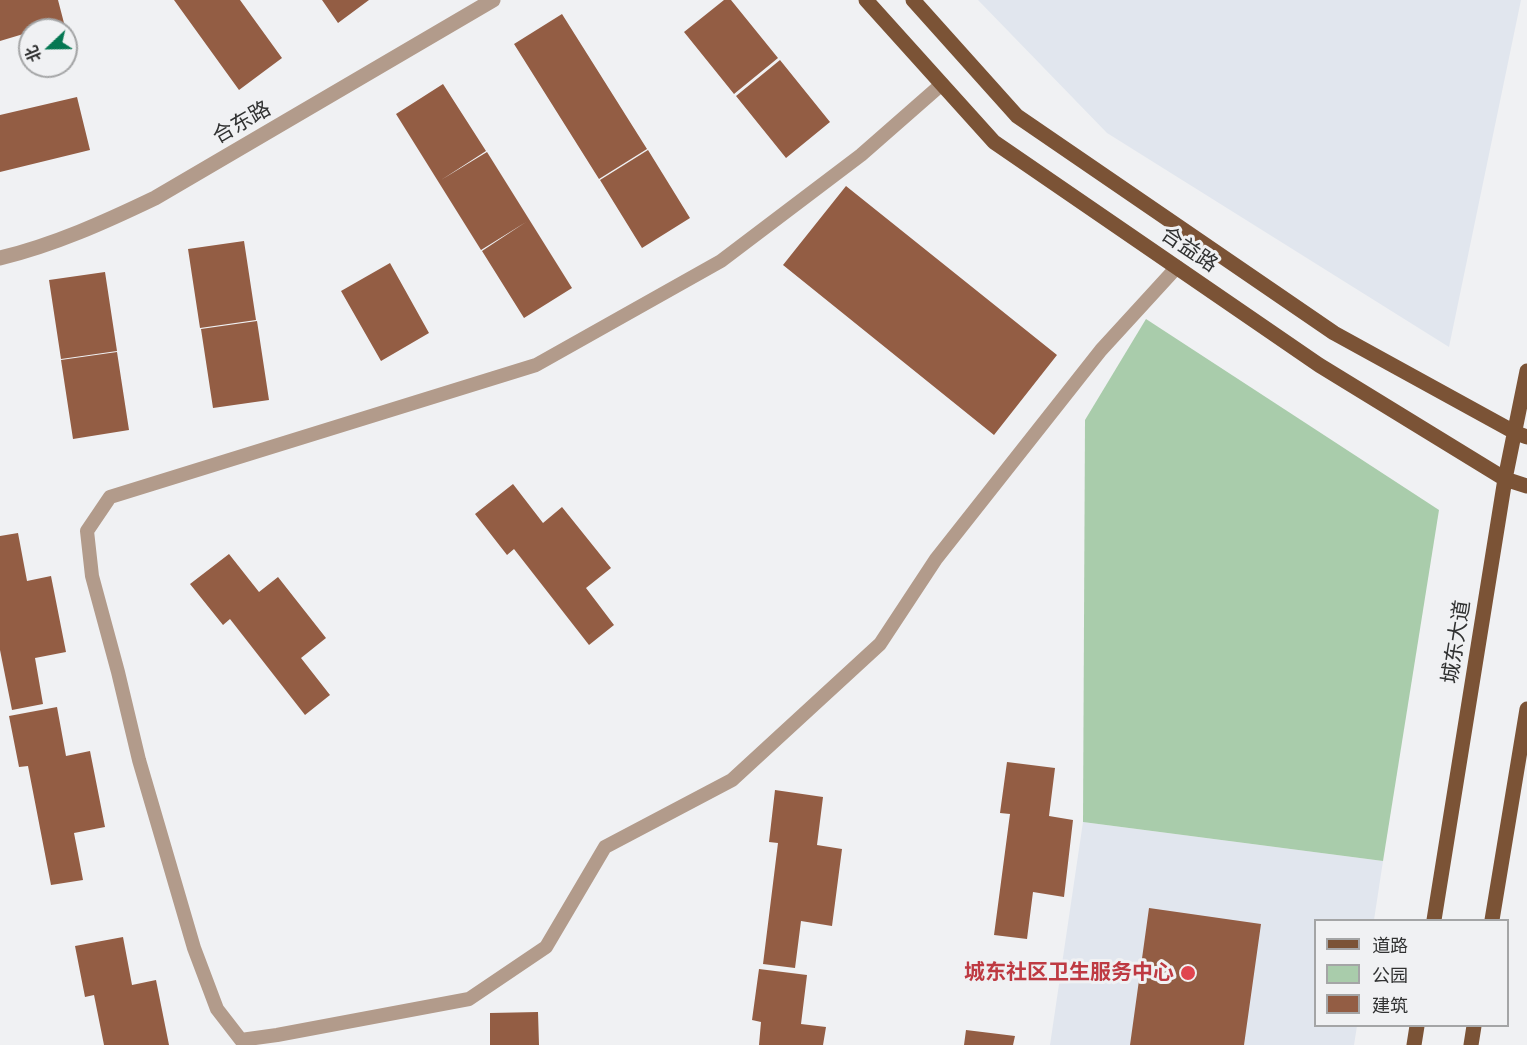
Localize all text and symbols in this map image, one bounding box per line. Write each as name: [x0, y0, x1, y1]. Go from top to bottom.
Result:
north arrow: [18, 18, 78, 78]
text: 北: [20, 42, 46, 66]
street label: 合东路: [208, 96, 276, 150]
street label: 合益路: [1156, 222, 1222, 278]
street label: 城东大道: [1438, 599, 1476, 685]
legend: [1314, 919, 1509, 1027]
text: 道路: [1372, 933, 1408, 957]
place label: 城东社区卫生服务中心: [964, 960, 1174, 986]
text: 公园: [1372, 963, 1408, 987]
marker: 城东社区卫生服务中心: [1179, 964, 1197, 982]
text: 建筑: [1372, 993, 1408, 1017]

